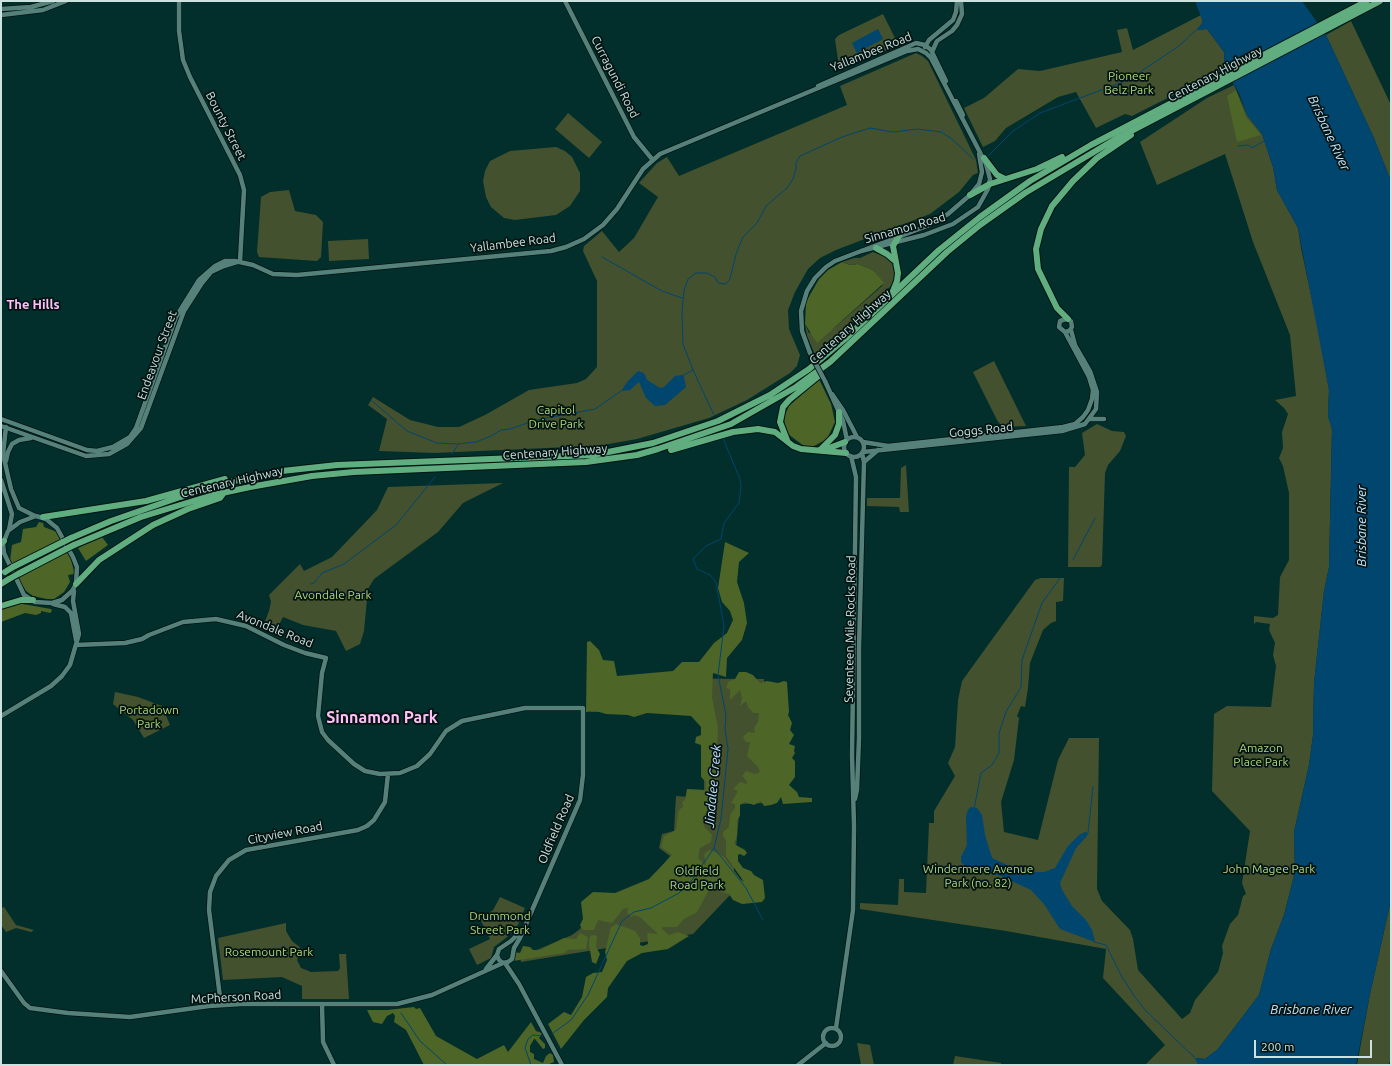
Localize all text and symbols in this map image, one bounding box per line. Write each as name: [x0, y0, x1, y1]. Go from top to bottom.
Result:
street label: Yallambee Road: [828, 29, 914, 75]
street label: Curragundi Road: [588, 34, 642, 120]
street label: Centenary Highway: [1165, 43, 1265, 105]
park label: Pioneer Belz Park: [1104, 69, 1154, 97]
street label: Bounty Street: [203, 89, 249, 163]
water label: Brisbane River: [1305, 93, 1353, 173]
street label: Sinnamon Road: [863, 210, 947, 246]
street label: Yallambee Road: [469, 231, 557, 255]
street label: Centenary Highway: [806, 287, 894, 367]
district label: The Hills: [6, 297, 60, 313]
street label: Endeavour Street: [134, 308, 180, 402]
park label: Capitol Drive Park: [529, 403, 583, 431]
street label: Goggs Road: [948, 419, 1014, 441]
street label: Centenary Highway: [502, 441, 608, 463]
street label: Centenary Highway: [179, 463, 285, 501]
water label: Brisbane River: [1354, 485, 1370, 567]
street label: Seventeen Mile Rocks Road: [842, 555, 858, 703]
park label: Avondale Park: [295, 588, 371, 602]
street label: Avondale Road: [235, 607, 315, 651]
park label: Portadown Park: [119, 703, 179, 731]
district label: Sinnamon Park: [326, 708, 438, 728]
park label: Amazon Place Park: [1233, 741, 1289, 769]
water label: Jindalee Creek: [702, 744, 724, 828]
street label: Oldfield Road: [535, 792, 577, 866]
street label: Cityview Road: [246, 819, 324, 847]
park label: Windermere Avenue Park (no. 82): [923, 862, 1033, 890]
park label: John Magee Park: [1223, 862, 1315, 876]
park label: Oldfield Road Park: [670, 864, 724, 892]
park label: Drummond Street Park: [469, 909, 531, 937]
park label: Rosemount Park: [225, 945, 313, 959]
street label: McPherson Road: [190, 987, 282, 1007]
water label: Brisbane River: [1270, 1002, 1352, 1018]
scale bar: [1256, 1032, 1374, 1058]
text: 200 m: [1261, 1040, 1294, 1053]

